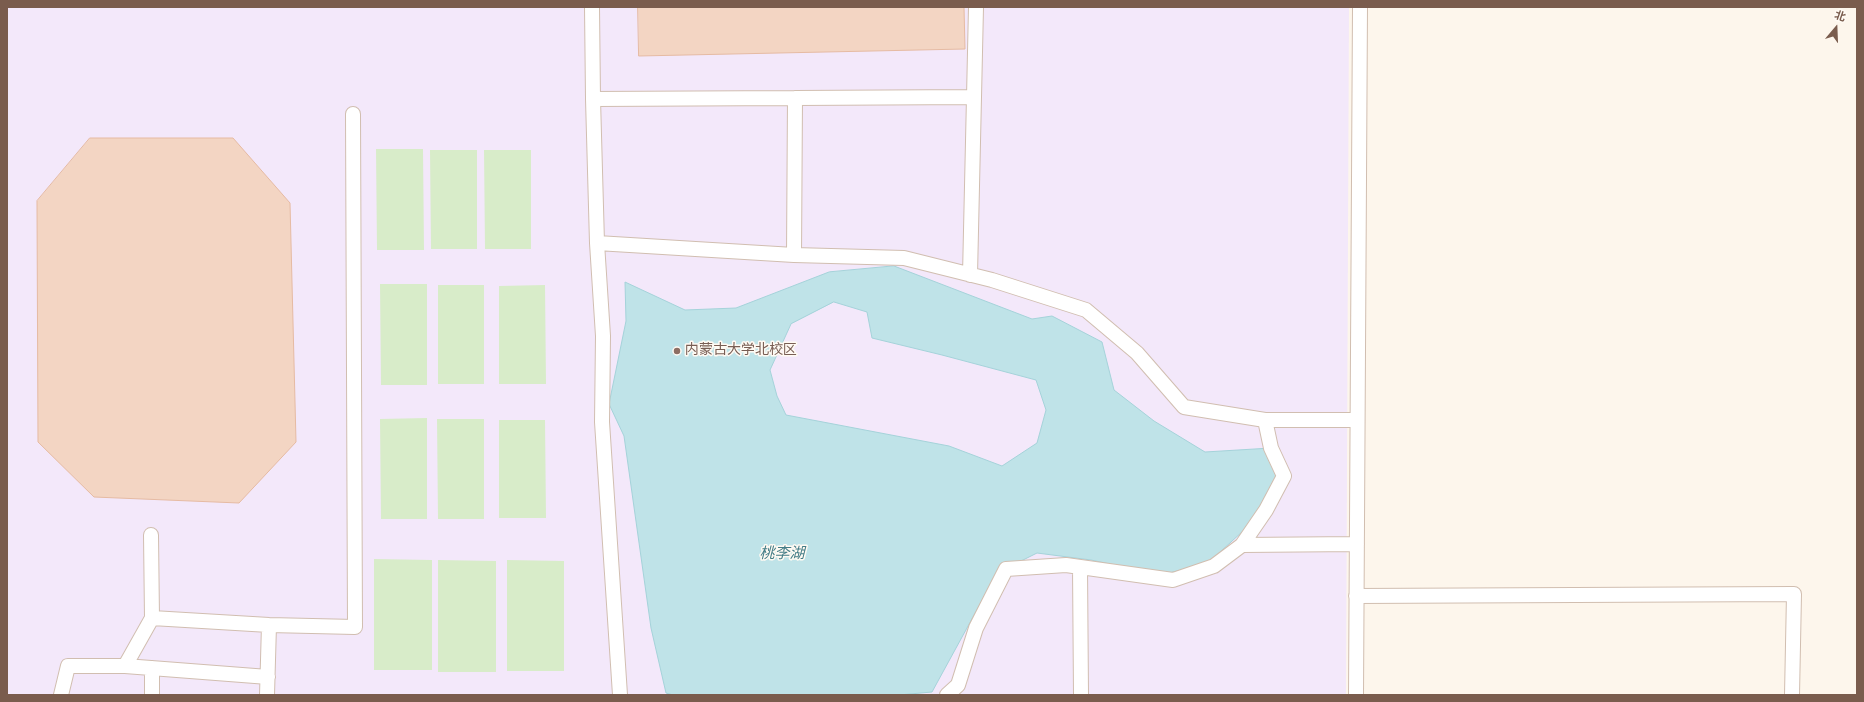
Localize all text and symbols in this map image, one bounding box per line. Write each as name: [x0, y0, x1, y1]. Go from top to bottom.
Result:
north arrow: [1816, 8, 1856, 48]
text: 北: [1832, 8, 1847, 25]
place label: 内蒙古大学北校区: [685, 343, 797, 359]
marker: 内蒙古大学北校区: [672, 346, 682, 356]
water label: 桃李湖: [760, 546, 804, 564]

